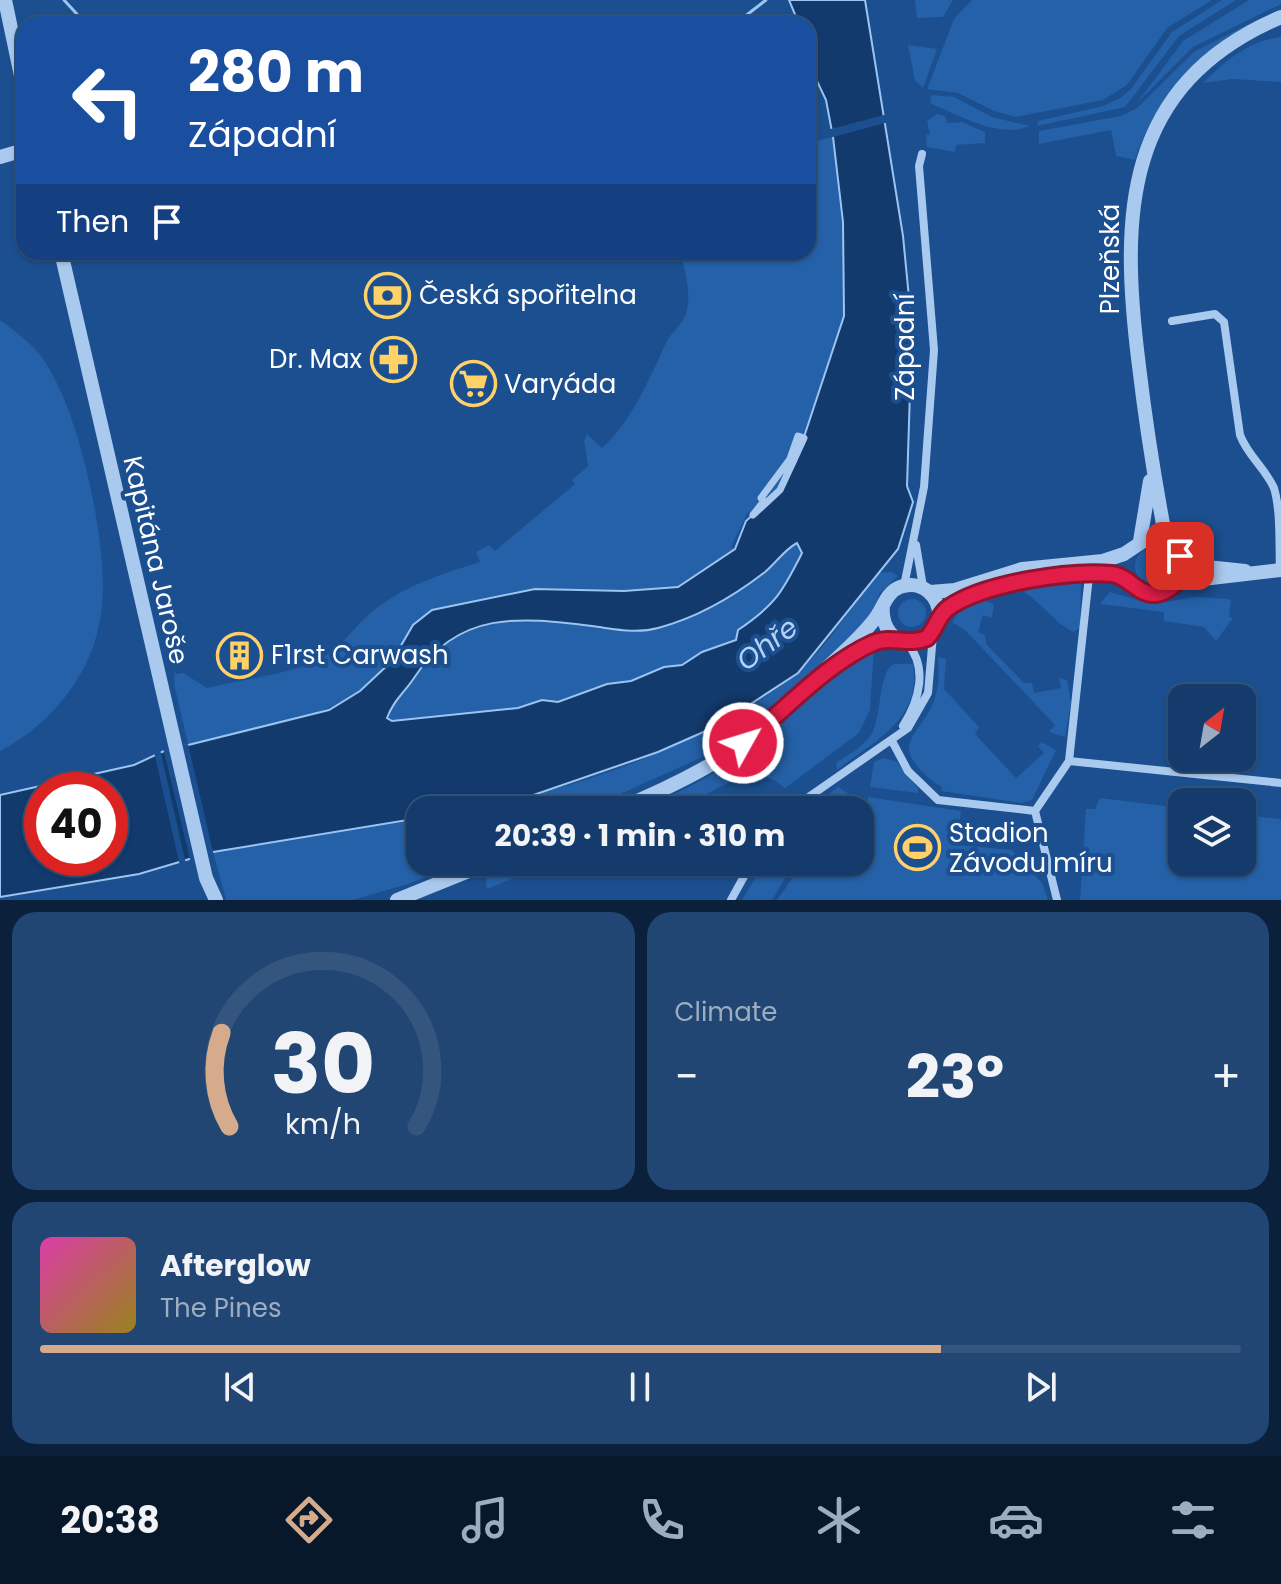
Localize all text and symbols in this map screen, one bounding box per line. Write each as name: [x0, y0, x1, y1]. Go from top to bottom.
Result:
text: 280 m: [188, 33, 364, 112]
icon: left: [56, 48, 160, 152]
text: Západní: [188, 109, 337, 160]
text: Then: [56, 200, 129, 243]
icon: arrive: [145, 200, 189, 244]
street label: Plzeňská: [1092, 204, 1128, 314]
bank icon: Česká spořitelna: [364, 271, 412, 319]
place label: Česká spořitelna: [419, 277, 637, 313]
street label: Západní: [887, 293, 923, 401]
pharmacy icon: Dr. Max: [369, 335, 417, 383]
place label: Dr. Max: [269, 341, 363, 377]
supermarket icon: Varyáda: [449, 360, 497, 408]
place label: Varyáda: [504, 366, 616, 402]
street label: Kapitána Jaroše: [115, 452, 197, 668]
pin: [1146, 522, 1214, 590]
icon: arrive: [1158, 534, 1202, 578]
water label: Ohře: [728, 608, 806, 680]
building icon: F1rst Carwash: [216, 631, 264, 679]
place label: F1rst Carwash: [271, 637, 449, 673]
north arrow: [1168, 684, 1256, 772]
map controls: [1168, 684, 1256, 876]
position arrow: [701, 701, 785, 785]
speed limit sign: 40: [24, 772, 128, 876]
button: layers: [1168, 788, 1256, 876]
text: 20:39 · 1 min · 310 m: [495, 814, 785, 857]
place label: Stadion Závodu míru: [949, 815, 1113, 881]
sports icon: Stadion Závodu míru: [894, 824, 942, 872]
text: Climate: [675, 994, 777, 1030]
text: 30: [271, 1006, 376, 1122]
text: 23°: [906, 1035, 1004, 1119]
text: −: [675, 1046, 699, 1107]
text: +: [1211, 1046, 1241, 1107]
text: km/h: [285, 1104, 361, 1144]
text: Afterglow: [160, 1244, 311, 1287]
text: The Pines: [160, 1290, 282, 1326]
icon: previous: [218, 1365, 262, 1409]
icon: pause: [618, 1365, 662, 1409]
icon: next: [1019, 1365, 1063, 1409]
icon: directions: [281, 1492, 337, 1548]
icon: music: [457, 1492, 513, 1548]
icon: phone: [634, 1492, 690, 1548]
icon: climate: [811, 1492, 867, 1548]
icon: car: [988, 1492, 1044, 1548]
icon: filters: [1165, 1492, 1221, 1548]
text: 20:38: [60, 1495, 160, 1546]

